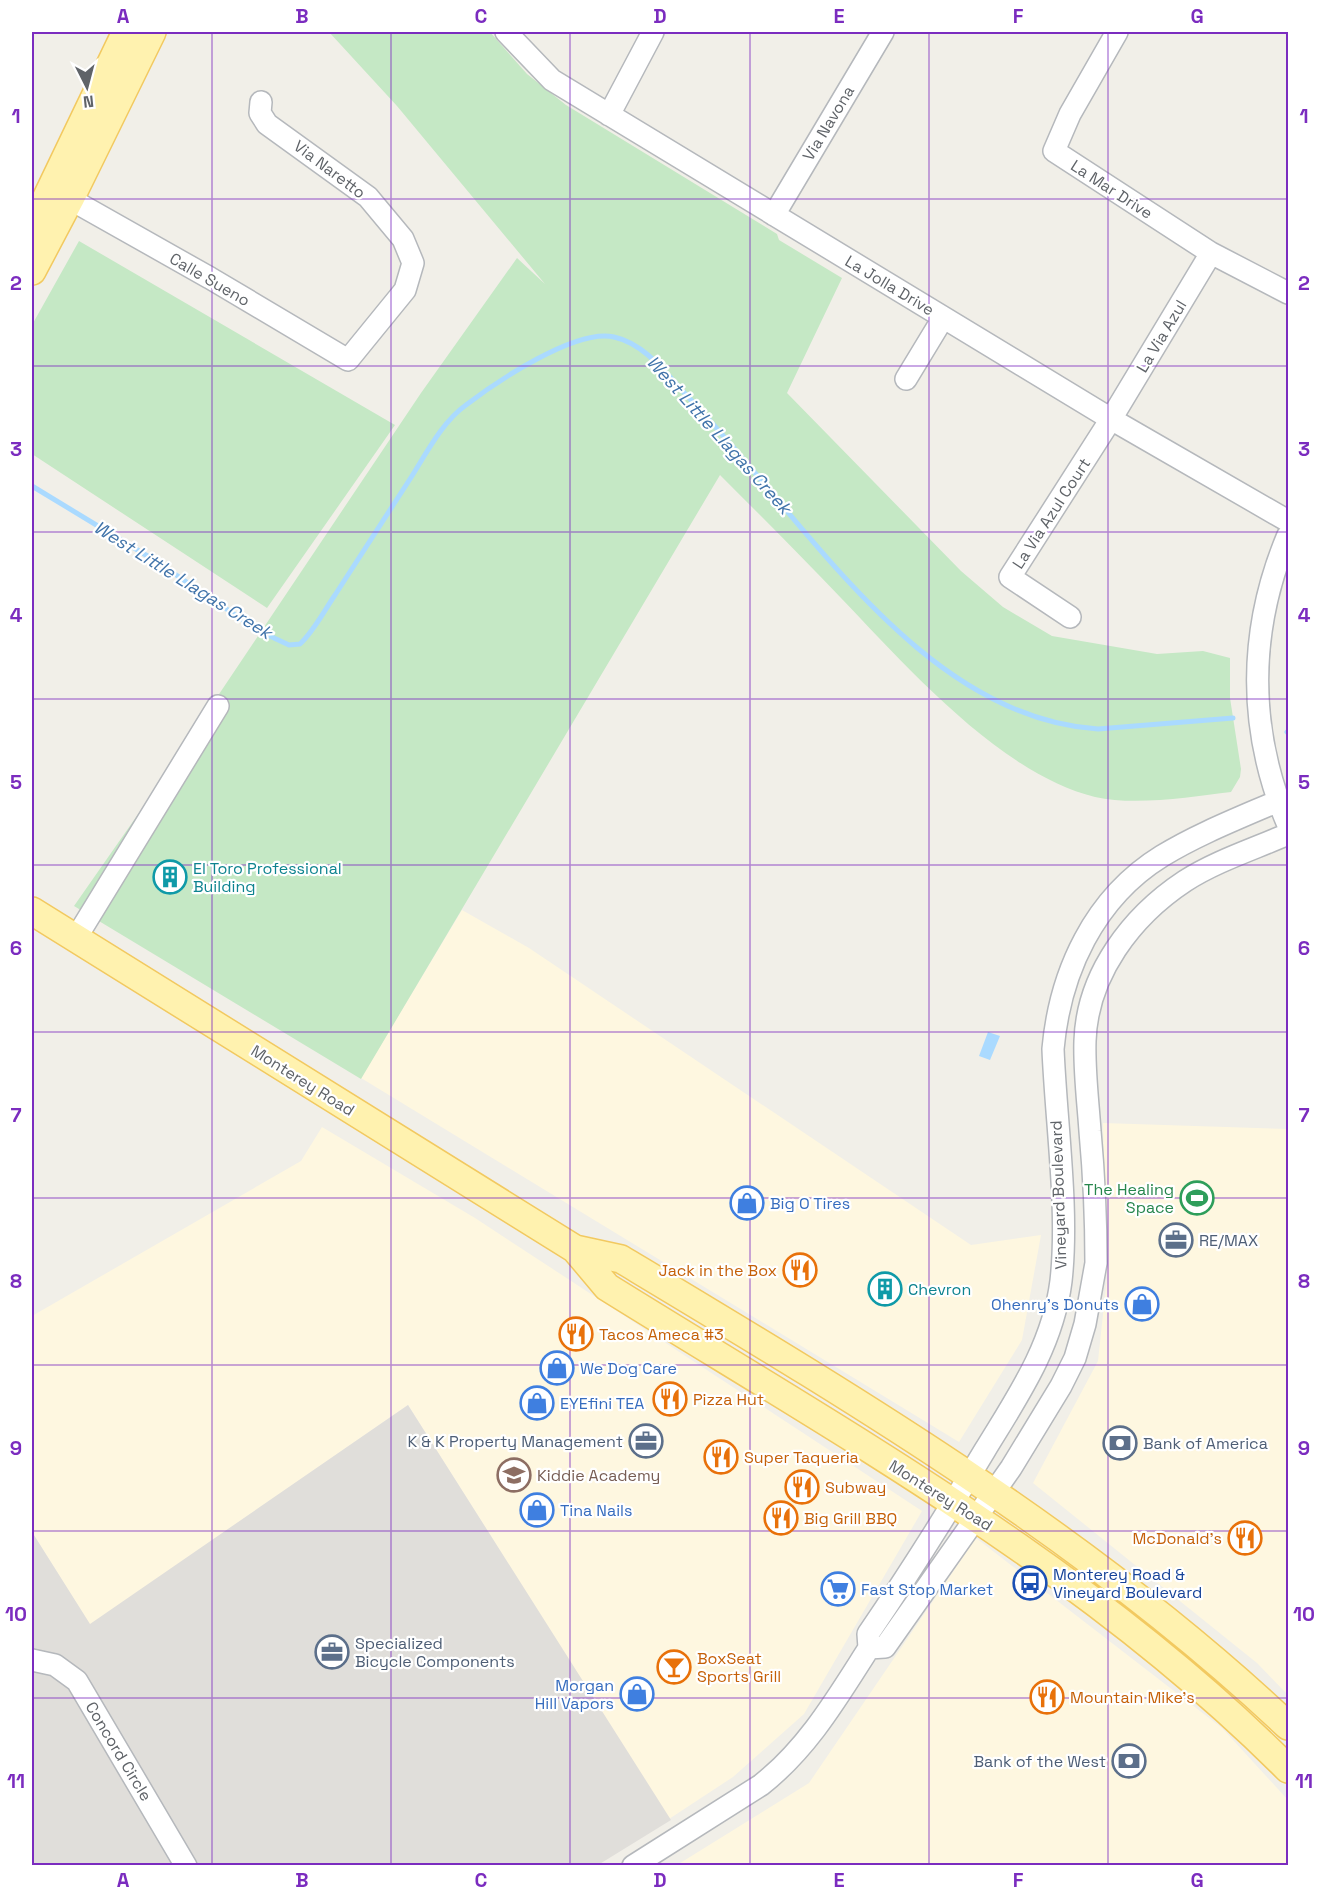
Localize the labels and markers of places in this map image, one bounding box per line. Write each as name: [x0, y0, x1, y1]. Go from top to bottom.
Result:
place label: El Toro Professional Building: [193, 858, 342, 897]
building icon: El Toro Professional Building: [152, 859, 188, 895]
place label: The Healing Space: [1084, 1179, 1174, 1218]
sports icon: The Healing Space: [1179, 1180, 1215, 1216]
shop icon: Big O Tires: [729, 1185, 765, 1221]
place label: Big O Tires: [770, 1193, 850, 1214]
office icon: RE/MAX: [1158, 1222, 1194, 1258]
place label: RE/MAX: [1199, 1230, 1258, 1251]
restaurant icon: Jack in the Box: [782, 1252, 818, 1288]
place label: Jack in the Box: [659, 1260, 777, 1281]
building icon: Chevron: [867, 1271, 903, 1307]
place label: Chevron: [908, 1279, 971, 1300]
shop icon: Ohenry's Donuts: [1124, 1286, 1160, 1322]
place label: Ohenry's Donuts: [991, 1294, 1119, 1315]
restaurant icon: Tacos Ameca #3: [558, 1316, 594, 1352]
place label: Tacos Ameca #3: [599, 1324, 724, 1345]
shop icon: We Dog Care: [539, 1350, 575, 1386]
place label: We Dog Care: [580, 1358, 677, 1379]
restaurant icon: Pizza Hut: [652, 1381, 688, 1417]
shop icon: EYEfini TEA: [519, 1385, 555, 1421]
place label: Pizza Hut: [693, 1389, 764, 1410]
place label: EYEfini TEA: [560, 1393, 644, 1414]
office icon: K & K Property Management: [628, 1423, 664, 1459]
bank icon: Bank of America: [1102, 1425, 1138, 1461]
place label: K & K Property Management: [407, 1431, 623, 1452]
place label: Bank of America: [1143, 1433, 1268, 1454]
restaurant icon: Super Taqueria: [703, 1439, 739, 1475]
place label: Super Taqueria: [744, 1447, 859, 1468]
school or university icon: Kiddie Academy: [496, 1457, 532, 1493]
place label: Kiddie Academy: [537, 1465, 660, 1486]
restaurant icon: Subway: [784, 1469, 820, 1505]
place label: Subway: [825, 1477, 886, 1498]
shop icon: Tina Nails: [519, 1492, 555, 1528]
place label: Tina Nails: [560, 1500, 632, 1521]
restaurant icon: Big Grill BBQ: [763, 1500, 799, 1536]
place label: Big Grill BBQ: [804, 1508, 897, 1529]
restaurant icon: McDonald's: [1227, 1520, 1263, 1556]
place label: McDonald's: [1132, 1528, 1222, 1549]
place label: Monterey Road & Vineyard Boulevard: [1053, 1564, 1202, 1603]
bus stop icon: Monterey Road & Vineyard Boulevard: [1012, 1565, 1048, 1601]
supermarket icon: Fast Stop Market: [820, 1571, 856, 1607]
place label: Fast Stop Market: [861, 1579, 993, 1600]
place label: Specialized Bicycle Components: [355, 1633, 515, 1672]
office icon: Specialized Bicycle Components: [314, 1634, 350, 1670]
place label: BoxSeat Sports Grill: [697, 1648, 781, 1687]
bar icon: BoxSeat Sports Grill: [656, 1649, 692, 1685]
place label: Morgan Hill Vapors: [535, 1675, 614, 1714]
shop icon: Morgan Hill Vapors: [619, 1676, 655, 1712]
restaurant icon: Mountain Mike's: [1029, 1679, 1065, 1715]
place label: Mountain Mike's: [1070, 1687, 1195, 1708]
bank icon: Bank of the West: [1111, 1743, 1147, 1779]
place label: Bank of the West: [973, 1751, 1106, 1772]

